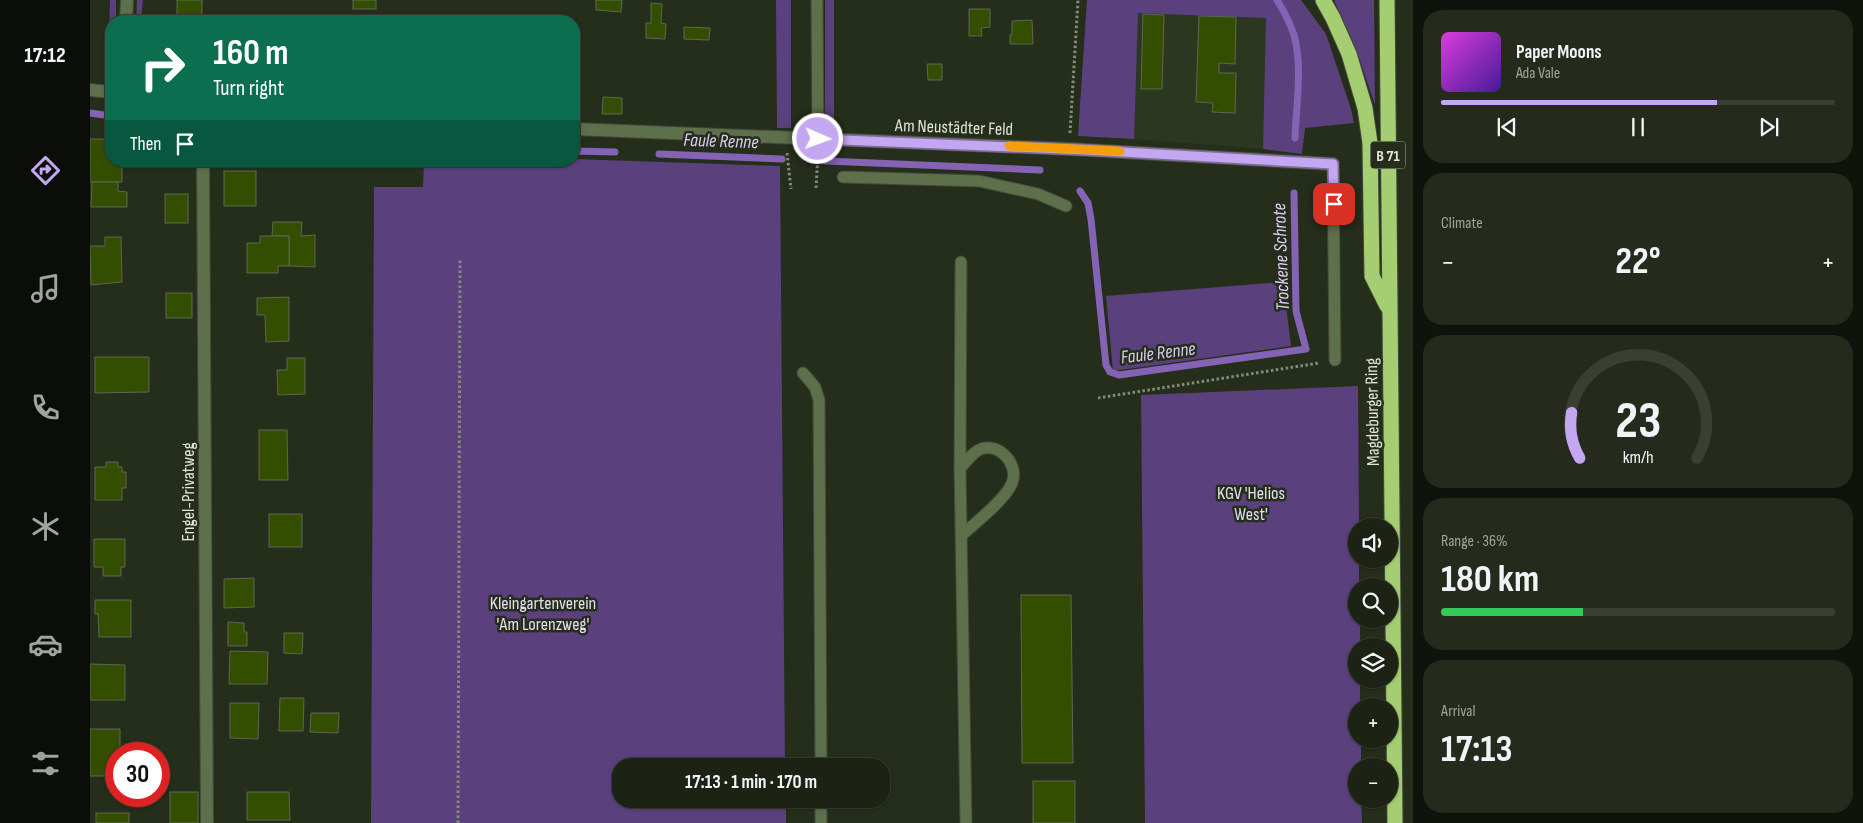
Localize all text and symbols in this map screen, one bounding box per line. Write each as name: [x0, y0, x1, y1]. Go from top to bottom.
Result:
text: 160 m: [213, 32, 289, 75]
icon: right: [130, 35, 195, 100]
text: Paper Moons: [1516, 41, 1602, 64]
text: 17:12: [24, 42, 66, 69]
text: Ada Vale: [1516, 64, 1560, 83]
text: Turn right: [213, 75, 284, 102]
position arrow: [791, 112, 843, 164]
icon: previous: [1493, 113, 1521, 141]
icon: pause: [1624, 113, 1652, 141]
icon: next: [1755, 113, 1783, 141]
street label: Am Neustädter Feld: [894, 115, 1013, 140]
water label: Faule Renne: [683, 129, 760, 154]
icon: arrive: [171, 130, 199, 158]
text: Then: [130, 133, 161, 156]
road number: B 71: [1370, 142, 1406, 168]
icon: directions: [28, 153, 63, 188]
pin: [1313, 183, 1355, 225]
icon: arrive: [1320, 190, 1348, 218]
water label: Trockene Schrote: [1268, 202, 1295, 311]
text: Climate: [1441, 214, 1483, 233]
text: 22°: [1615, 239, 1661, 284]
text: −: [1441, 246, 1455, 279]
text: +: [1821, 246, 1835, 279]
icon: music: [28, 271, 63, 306]
water label: Faule Renne: [1119, 337, 1197, 369]
street label: Magdeburger Ring: [1361, 358, 1384, 466]
icon: phone: [28, 390, 63, 425]
text: 23: [1615, 390, 1661, 453]
street label: Engel-Privatweg: [178, 442, 199, 542]
text: km/h: [1623, 447, 1653, 468]
park label: KGV 'Helios West': [1217, 483, 1285, 525]
icon: climate: [28, 509, 63, 544]
map controls: [1348, 518, 1398, 808]
button: sound: [1348, 518, 1398, 568]
text: Range · 36%: [1441, 532, 1508, 551]
text: 180 km: [1441, 557, 1539, 602]
button: search: [1348, 578, 1398, 628]
park label: Kleingartenverein 'Am Lorenzweg': [490, 593, 596, 635]
icon: car: [28, 627, 63, 662]
button: layers: [1348, 638, 1398, 688]
button: +: [1348, 698, 1398, 748]
text: Arrival: [1441, 702, 1475, 721]
text: 17:13: [1441, 727, 1512, 772]
speed limit sign: 30: [105, 742, 170, 807]
icon: filters: [28, 746, 63, 781]
button: −: [1348, 758, 1398, 808]
text: 17:13 · 1 min · 170 m: [685, 771, 817, 794]

